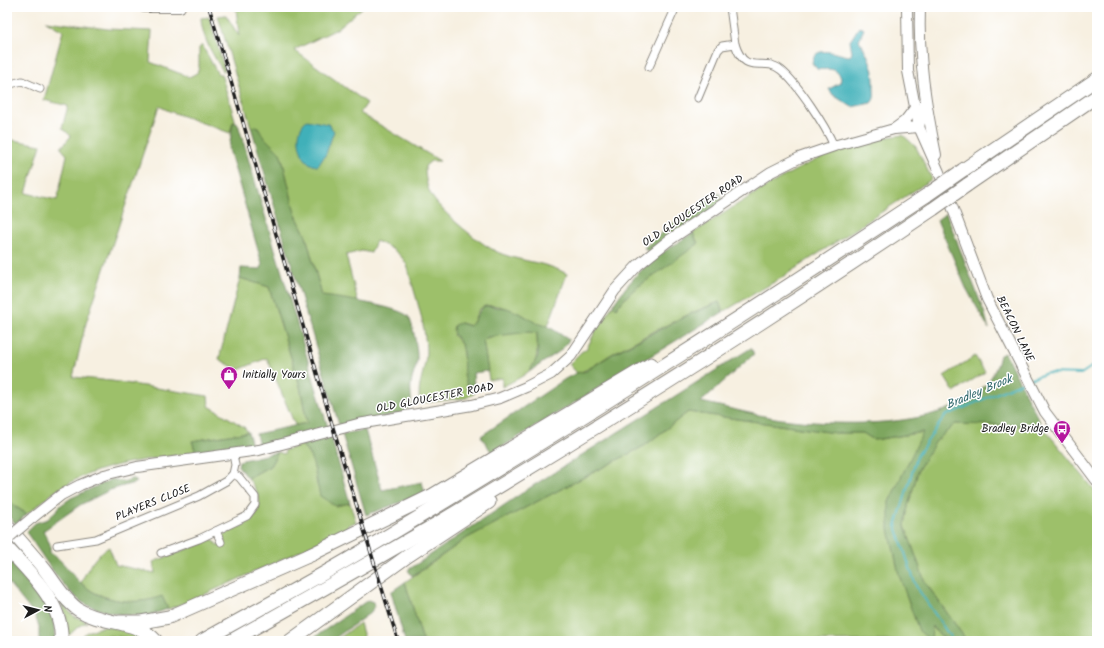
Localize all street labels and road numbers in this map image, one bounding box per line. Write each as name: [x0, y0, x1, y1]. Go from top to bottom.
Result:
street label: OLD GLOUCESTER ROAD: [639, 170, 747, 252]
street label: BEACON LANE: [991, 293, 1039, 366]
street label: OLD GLOUCESTER ROAD: [375, 378, 495, 418]
street label: PLAYERS CLOSE: [113, 480, 194, 526]

